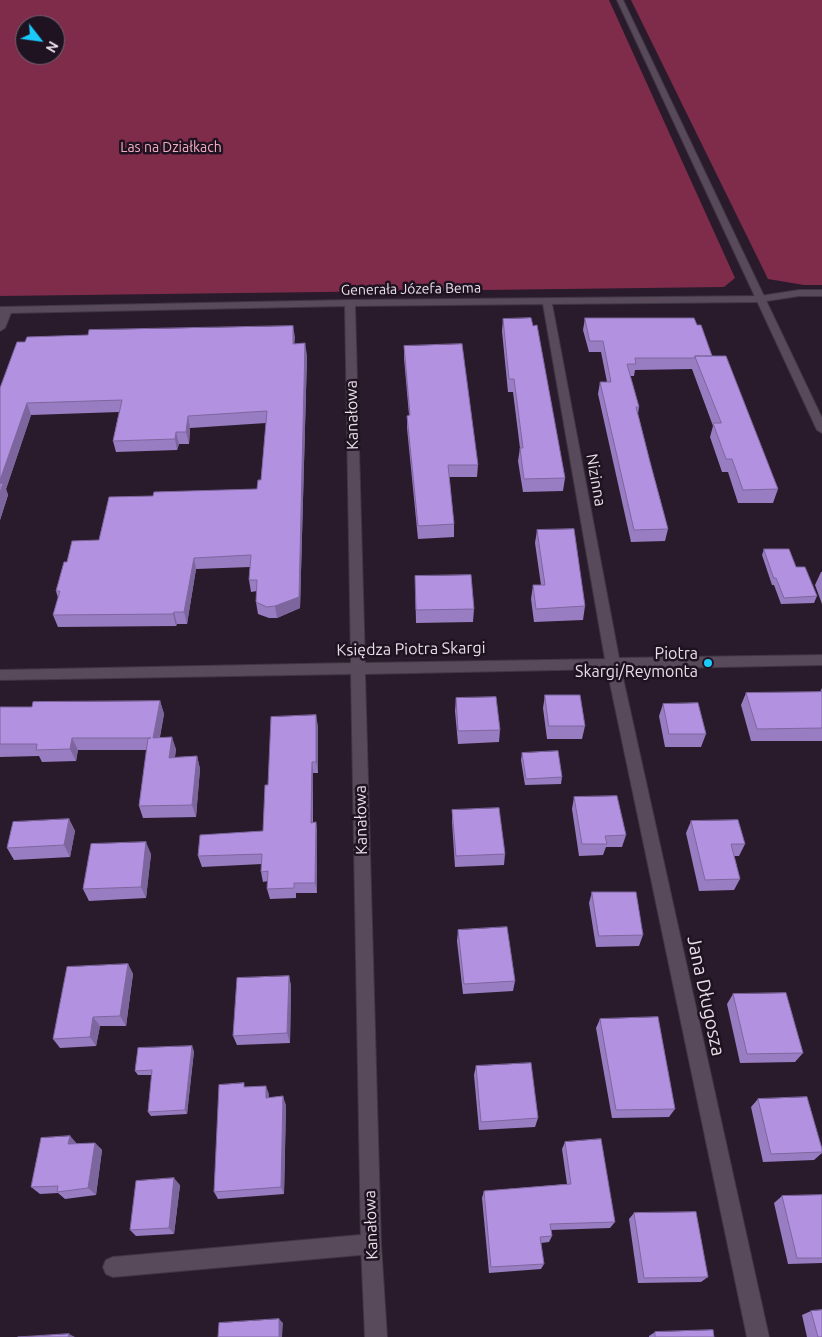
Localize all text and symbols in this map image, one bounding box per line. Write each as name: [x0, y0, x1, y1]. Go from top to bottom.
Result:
north arrow: [15, 15, 65, 65]
text: N: [43, 38, 62, 56]
park label: Las na Działkach: [120, 139, 222, 155]
street label: Generała Józefa Bema: [341, 279, 481, 299]
street label: Kanałowa: [342, 380, 362, 450]
street label: Nizinna: [582, 452, 610, 508]
street label: Księdza Piotra Skargi: [336, 638, 486, 660]
place label: Piotra Skargi/Reymonta: [575, 644, 698, 682]
marker: Piotra Skargi/Reymonta: [702, 657, 714, 669]
street label: Kanałowa: [351, 785, 371, 855]
street label: Jana Długosza: [682, 934, 730, 1058]
street label: Kanałowa: [360, 1190, 382, 1260]

